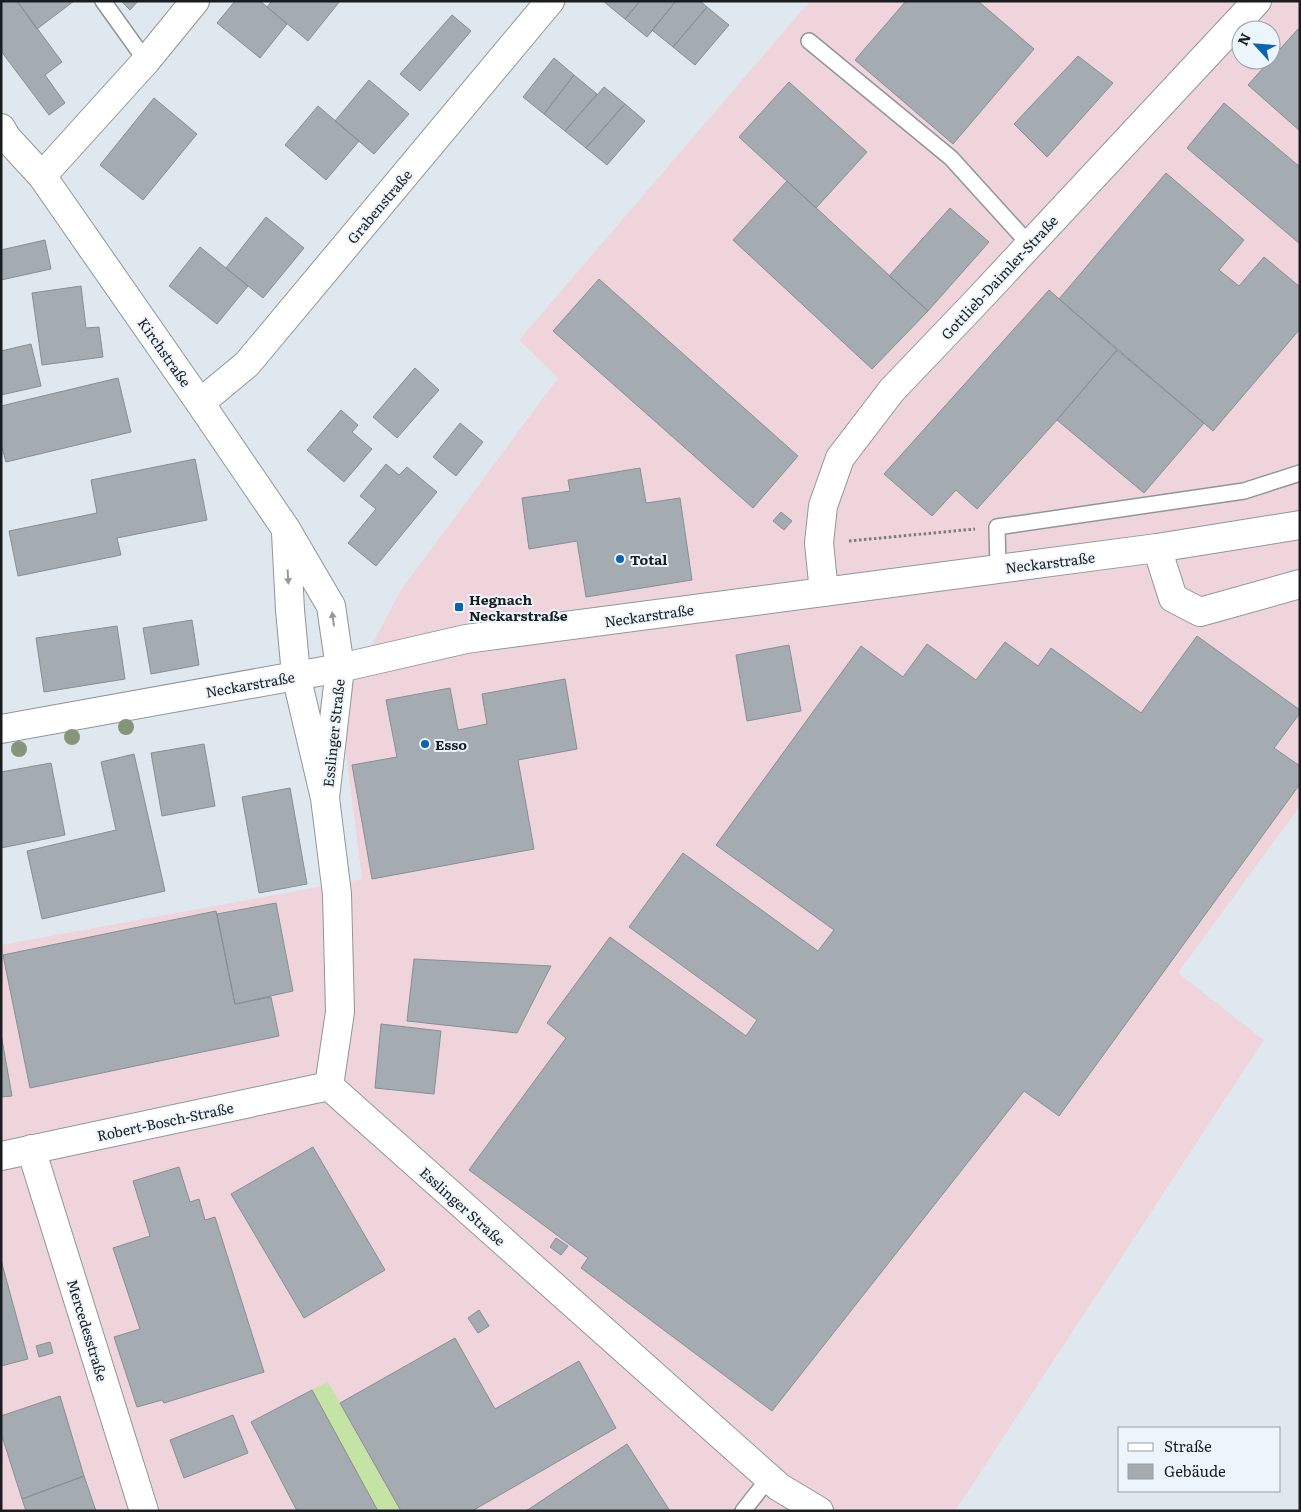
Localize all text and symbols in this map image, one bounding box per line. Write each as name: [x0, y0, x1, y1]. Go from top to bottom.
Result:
north arrow: [1231, 20, 1281, 70]
text: N: [1232, 29, 1255, 49]
street label: Grabenstraße: [342, 165, 416, 247]
street label: Gottlieb-Daimler-Straße: [936, 210, 1062, 344]
street label: Kirchstraße: [134, 313, 196, 391]
street label: Neckarstraße: [1004, 547, 1096, 577]
place label: Total: [630, 549, 667, 569]
marker: Total: [614, 553, 626, 565]
one-way arrow: [285, 570, 293, 586]
place label: Hegnach Neckarstraße: [469, 589, 568, 625]
street label: Neckarstraße: [603, 599, 695, 631]
marker: Hegnach Neckarstraße: [453, 601, 465, 613]
one-way arrow: [329, 611, 337, 627]
street label: Neckarstraße: [204, 666, 296, 702]
street label: Esslinger Straße: [317, 678, 349, 788]
place label: Esso: [435, 734, 467, 754]
marker: Esso: [419, 738, 431, 750]
street label: Robert-Bosch-Straße: [95, 1097, 235, 1145]
street label: Esslinger Straße: [416, 1162, 510, 1250]
street label: Mercedesstraße: [63, 1276, 113, 1384]
legend: [1118, 1427, 1281, 1492]
text: Straße: [1164, 1434, 1212, 1457]
text: Gebäude: [1164, 1459, 1226, 1482]

